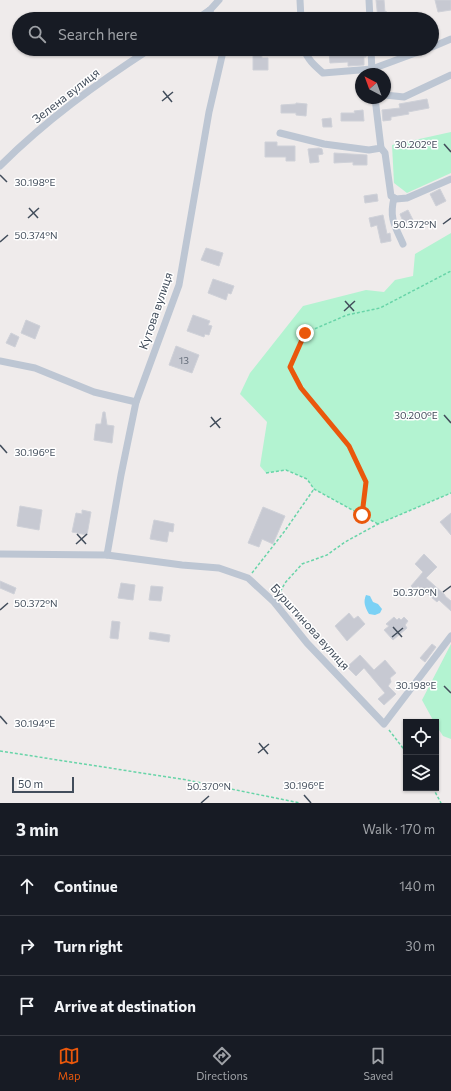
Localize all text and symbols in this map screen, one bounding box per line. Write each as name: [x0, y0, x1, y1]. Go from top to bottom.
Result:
search box: [12, 12, 439, 56]
icon: search: [26, 23, 48, 45]
text: Search here: [58, 25, 137, 43]
street label: Зелена вулиця: [29, 65, 102, 126]
north arrow: [355, 68, 391, 104]
text: 30.202°E: [395, 138, 437, 150]
text: 30.198°E: [15, 176, 55, 188]
text: 50.372°N: [393, 218, 437, 230]
text: 50.374°N: [14, 229, 58, 241]
street label: Кутова вулиця: [135, 270, 175, 351]
route end: [296, 324, 314, 342]
house number: 13: [179, 354, 189, 366]
text: 30.200°E: [394, 409, 438, 421]
text: 30.196°E: [15, 446, 55, 458]
route start: [353, 506, 371, 524]
street label: Бурштинова вулиця: [268, 580, 353, 672]
text: 50.370°N: [393, 586, 437, 598]
text: 50.372°N: [14, 597, 58, 609]
text: 30.198°E: [396, 679, 436, 691]
text: 30.194°E: [15, 717, 55, 729]
map controls: [403, 719, 439, 791]
button: locate: [403, 719, 439, 755]
button: layers: [403, 755, 439, 791]
scale bar: [12, 775, 74, 794]
text: 50 m: [18, 777, 43, 790]
text: 30.196°E: [284, 779, 324, 791]
text: 50.370°N: [187, 780, 231, 792]
text: 3 min: [16, 819, 59, 840]
text: Walk · 170 m: [363, 821, 435, 837]
icon: ahead: [16, 875, 38, 897]
text: Continue: [54, 877, 118, 895]
text: 140 m: [399, 878, 435, 894]
icon: right: [16, 935, 38, 957]
text: Turn right: [54, 937, 123, 955]
text: 30 m: [405, 938, 435, 954]
icon: arrive: [16, 995, 38, 1017]
text: Arrive at destination: [54, 997, 196, 1015]
tab: Map: [58, 1045, 81, 1082]
tab: Directions: [196, 1045, 248, 1082]
tab: Saved: [363, 1045, 393, 1082]

